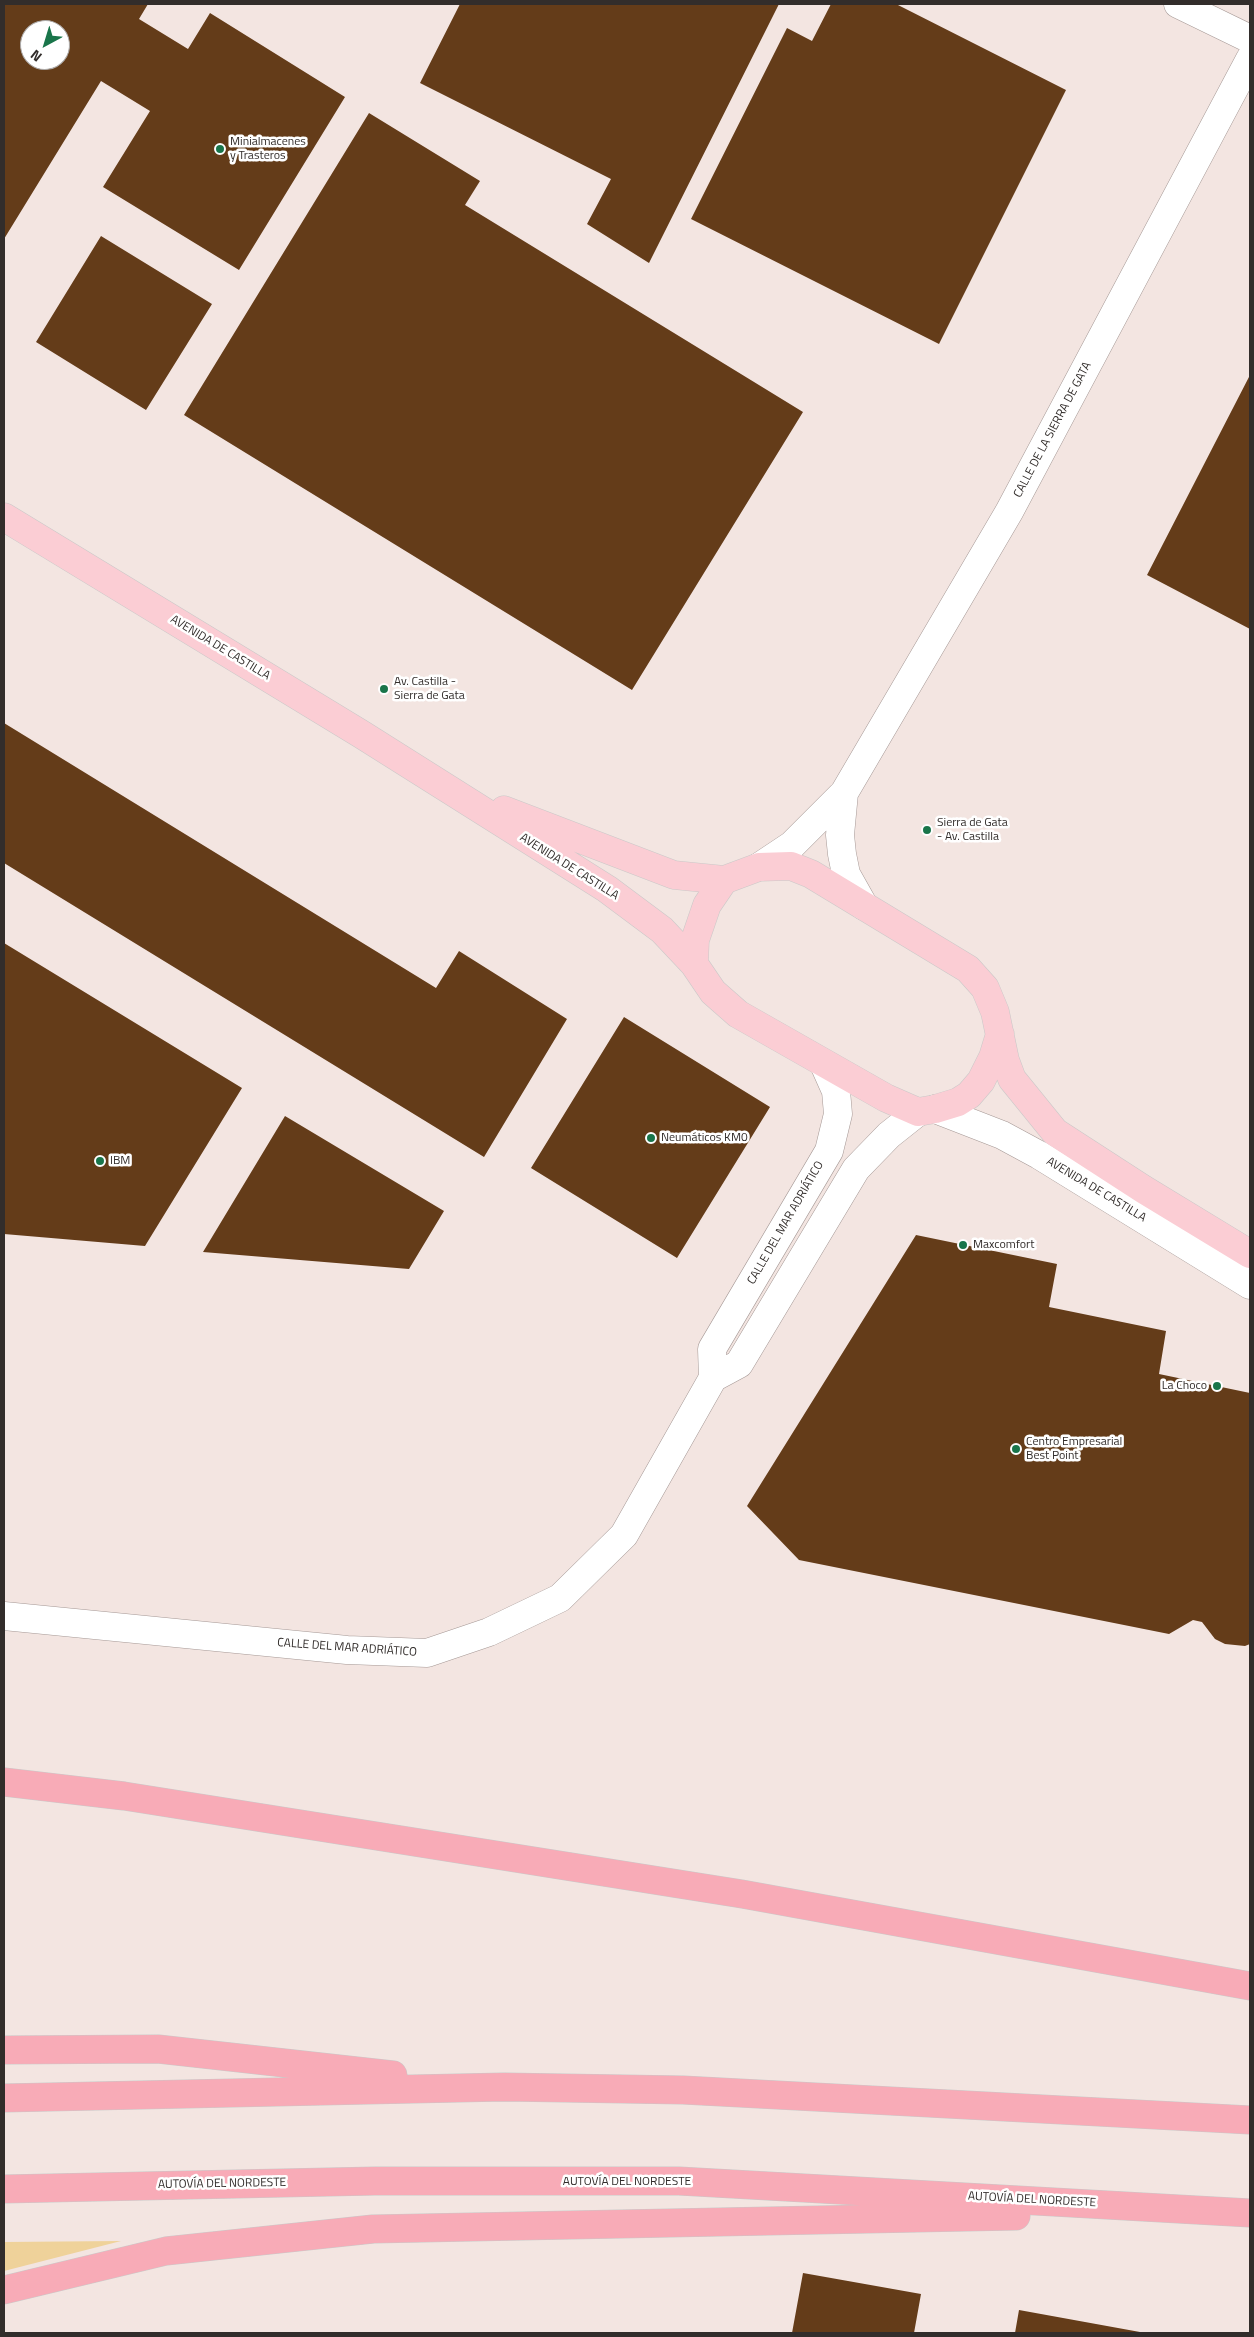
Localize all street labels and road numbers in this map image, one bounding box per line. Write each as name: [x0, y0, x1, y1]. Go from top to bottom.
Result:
street label: CALLE DE LA SIERRA DE GATA: [1011, 360, 1095, 500]
street label: AVENIDA DE CASTILLA: [167, 612, 273, 684]
street label: AVENIDA DE CASTILLA: [517, 831, 621, 903]
street label: AVENIDA DE CASTILLA: [1043, 1154, 1149, 1226]
street label: CALLE DEL MAR ADRIÁTICO: [745, 1159, 827, 1287]
street label: CALLE DEL MAR ADRIÁTICO: [277, 1636, 417, 1660]
street label: AUTOVÍA DEL NORDESTE: [563, 2175, 691, 2189]
street label: AUTOVÍA DEL NORDESTE: [158, 2176, 286, 2192]
street label: AUTOVÍA DEL NORDESTE: [968, 2189, 1096, 2211]

